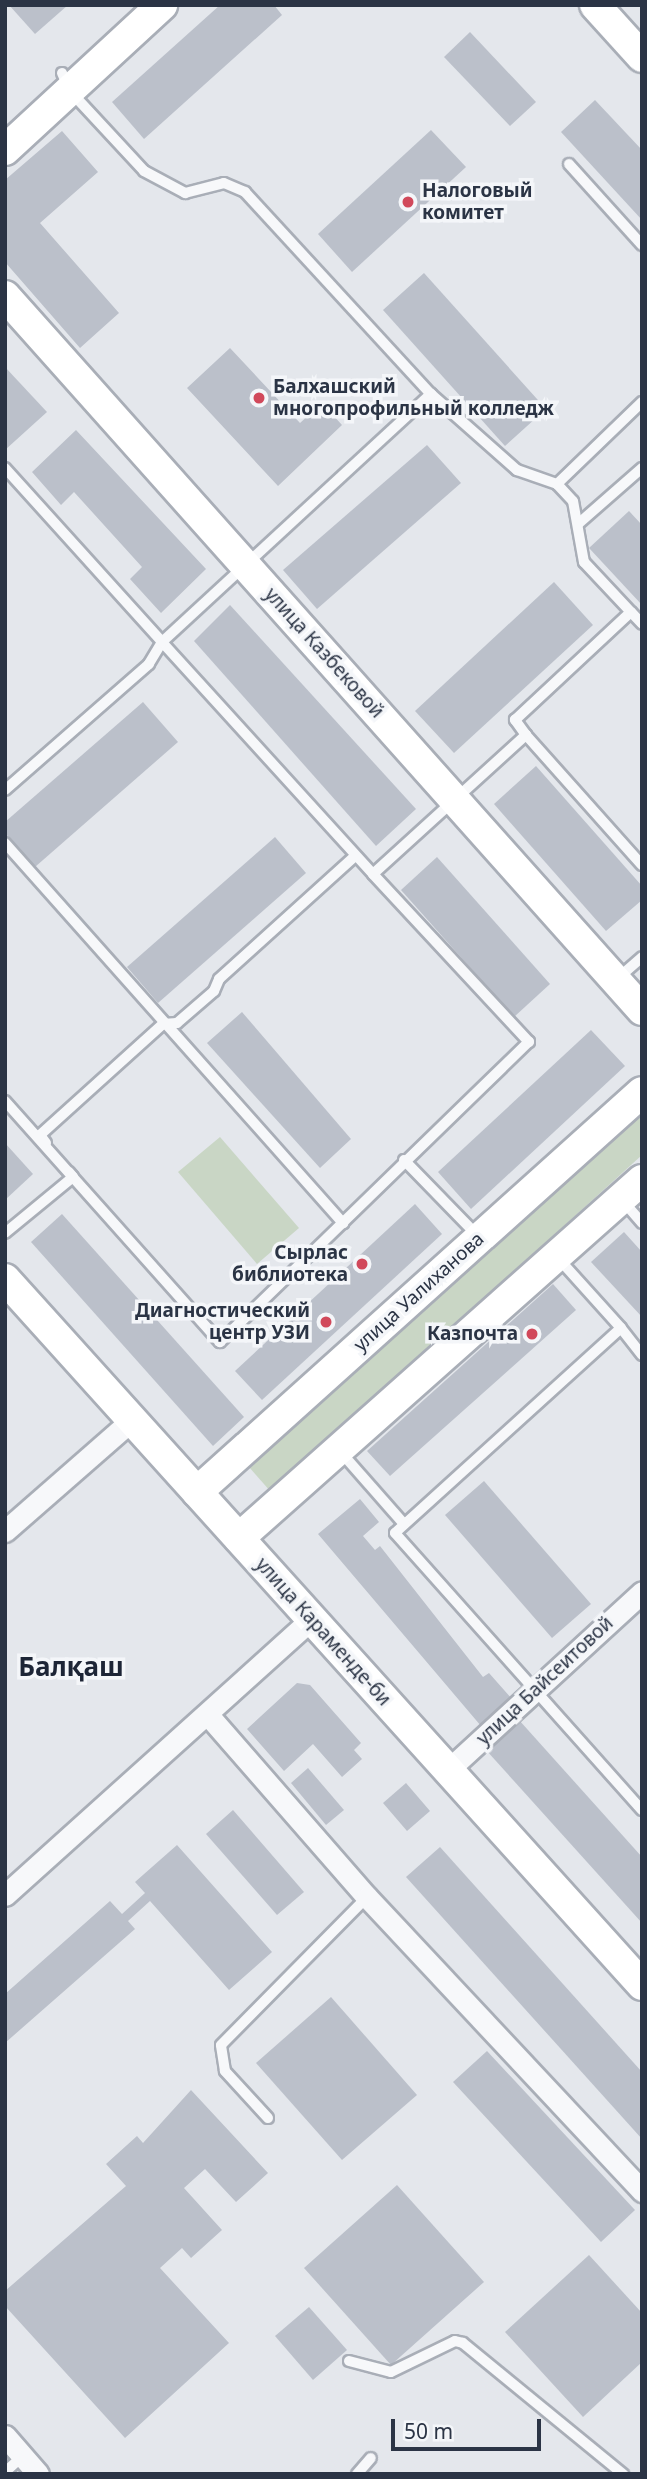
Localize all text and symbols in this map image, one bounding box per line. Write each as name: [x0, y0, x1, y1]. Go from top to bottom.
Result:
place label: Налоговый комитет: [422, 180, 533, 224]
marker: Налоговый комитет: [400, 194, 416, 210]
place label: Балхашский многопрофильный колледж: [273, 376, 554, 420]
marker: Балхашский многопрофильный колледж: [251, 390, 267, 406]
street label: улица Казбековой: [260, 583, 388, 723]
street label: улица Уалиханова: [349, 1228, 489, 1356]
place label: Сырлас библиотека: [232, 1242, 348, 1286]
marker: Сырлас библиотека: [354, 1256, 370, 1272]
place label: Диагностический центр УЗИ: [135, 1300, 310, 1344]
marker: Диагностический центр УЗИ: [316, 1312, 336, 1332]
place label: Казпочта: [427, 1323, 518, 1345]
marker: Казпочта: [524, 1326, 540, 1342]
street label: улица Караменде-би: [251, 1553, 395, 1711]
street label: улица Байсеитовой: [472, 1612, 618, 1750]
district label: Балқаш: [18, 1651, 124, 1683]
scale bar: [395, 2406, 546, 2450]
text: 50 m: [404, 2417, 453, 2445]

